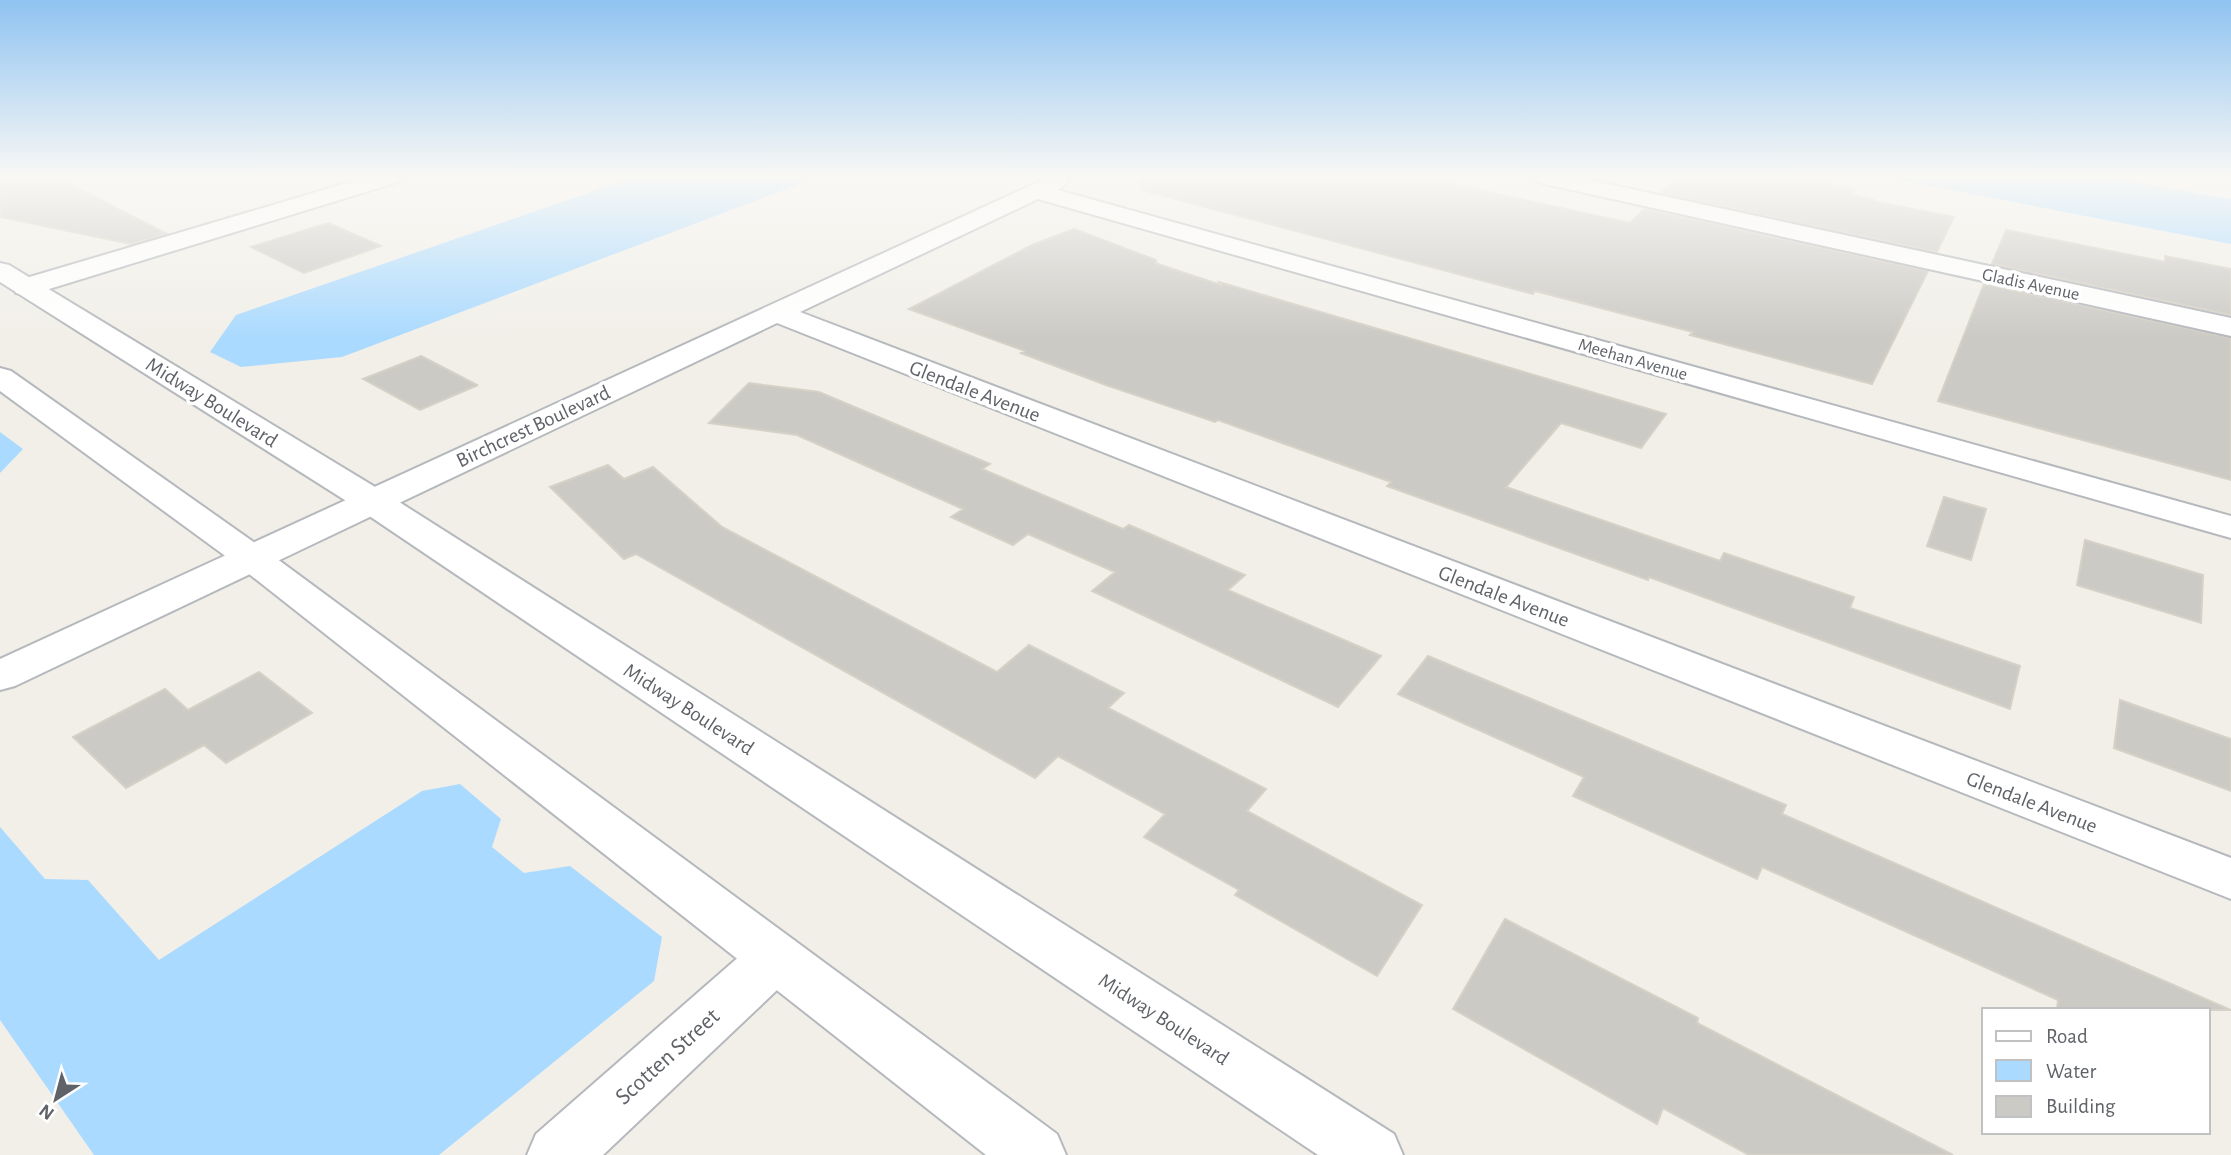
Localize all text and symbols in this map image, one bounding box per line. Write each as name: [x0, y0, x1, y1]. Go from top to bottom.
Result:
street label: Gladis Avenue: [1980, 266, 2081, 304]
street label: Meehan Avenue: [1576, 336, 1689, 384]
street label: Midway Boulevard: [142, 354, 281, 451]
street label: Glendale Avenue: [907, 357, 1043, 426]
street label: Birchcrest Boulevard: [453, 382, 613, 471]
street label: Glendale Avenue: [1436, 562, 1572, 631]
street label: Midway Boulevard: [620, 660, 758, 759]
street label: Glendale Avenue: [1964, 768, 2100, 837]
street label: Midway Boulevard: [1095, 970, 1233, 1069]
street label: Scotten Street: [611, 1004, 725, 1109]
legend: [1982, 1008, 2210, 1134]
text: Road: [2046, 1026, 2088, 1047]
text: Water: [2046, 1061, 2096, 1082]
north arrow: [21, 1064, 91, 1134]
text: Building: [2046, 1096, 2116, 1117]
text: N: [36, 1100, 58, 1123]

